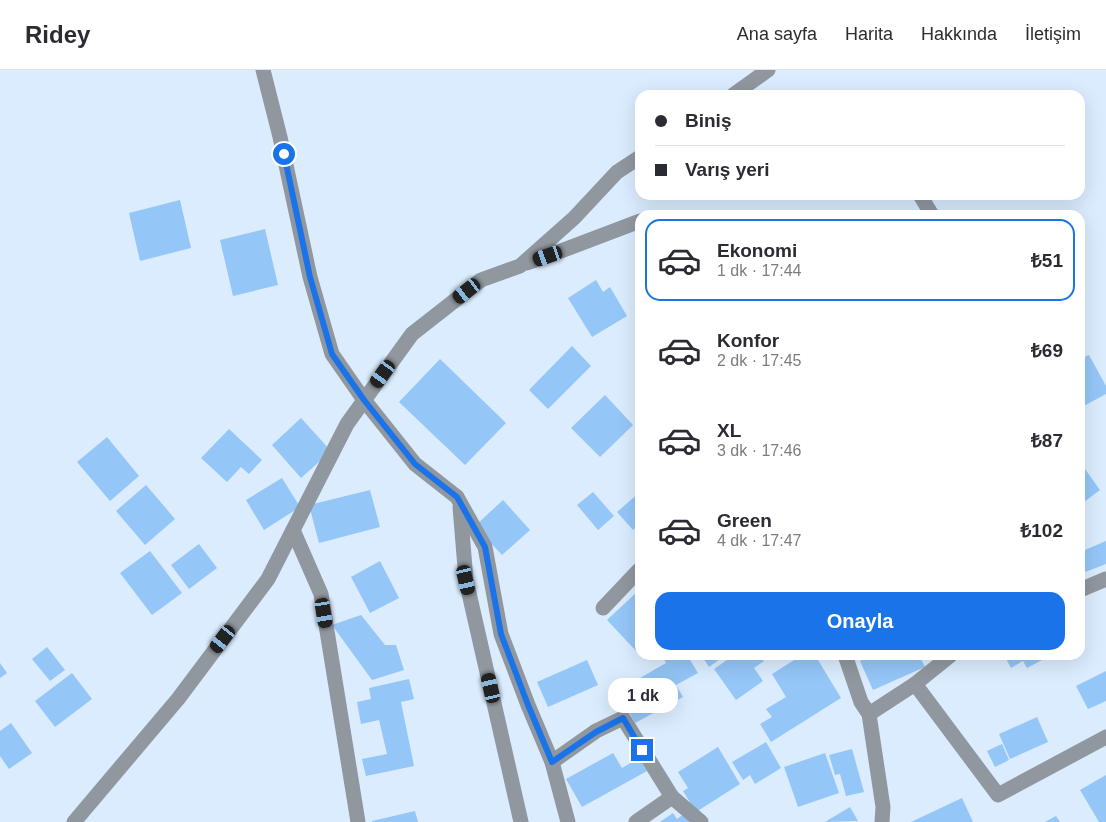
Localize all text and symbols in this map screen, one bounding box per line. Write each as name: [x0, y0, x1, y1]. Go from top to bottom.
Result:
text: Ridey: [25, 21, 90, 48]
text: Ana sayfa: [737, 24, 817, 44]
text: Harita: [845, 24, 893, 44]
text: Hakkında: [921, 24, 997, 44]
text: İletişim: [1025, 24, 1081, 44]
text: Biniş: [685, 110, 731, 131]
route start: [273, 143, 295, 165]
text: Varış yeri: [685, 159, 770, 180]
icon: car: [657, 238, 702, 283]
text: Ekonomi: [717, 240, 797, 261]
car: [531, 244, 564, 268]
text: ₺51: [1031, 250, 1063, 271]
text: 1 dk · 17:44: [717, 262, 802, 279]
car: [450, 276, 483, 306]
icon: car: [657, 328, 702, 373]
text: Konfor: [717, 330, 779, 351]
text: ₺69: [1031, 340, 1063, 361]
text: 2 dk · 17:45: [717, 352, 802, 369]
car: [368, 357, 397, 391]
icon: car: [657, 418, 702, 463]
text: XL: [717, 420, 741, 441]
text: ₺87: [1031, 430, 1063, 451]
text: 3 dk · 17:46: [717, 442, 802, 459]
icon: car: [657, 508, 702, 553]
text: Green: [717, 510, 772, 531]
text: ₺102: [1020, 520, 1063, 541]
text: 4 dk · 17:47: [717, 532, 802, 549]
car: [455, 564, 476, 596]
button: Onayla: [655, 592, 1065, 650]
car: [314, 597, 333, 629]
car: [207, 623, 238, 655]
car: [480, 672, 501, 704]
callout: 1 dk: [607, 678, 677, 712]
text: 1 dk: [627, 687, 659, 704]
route end: [631, 739, 653, 761]

